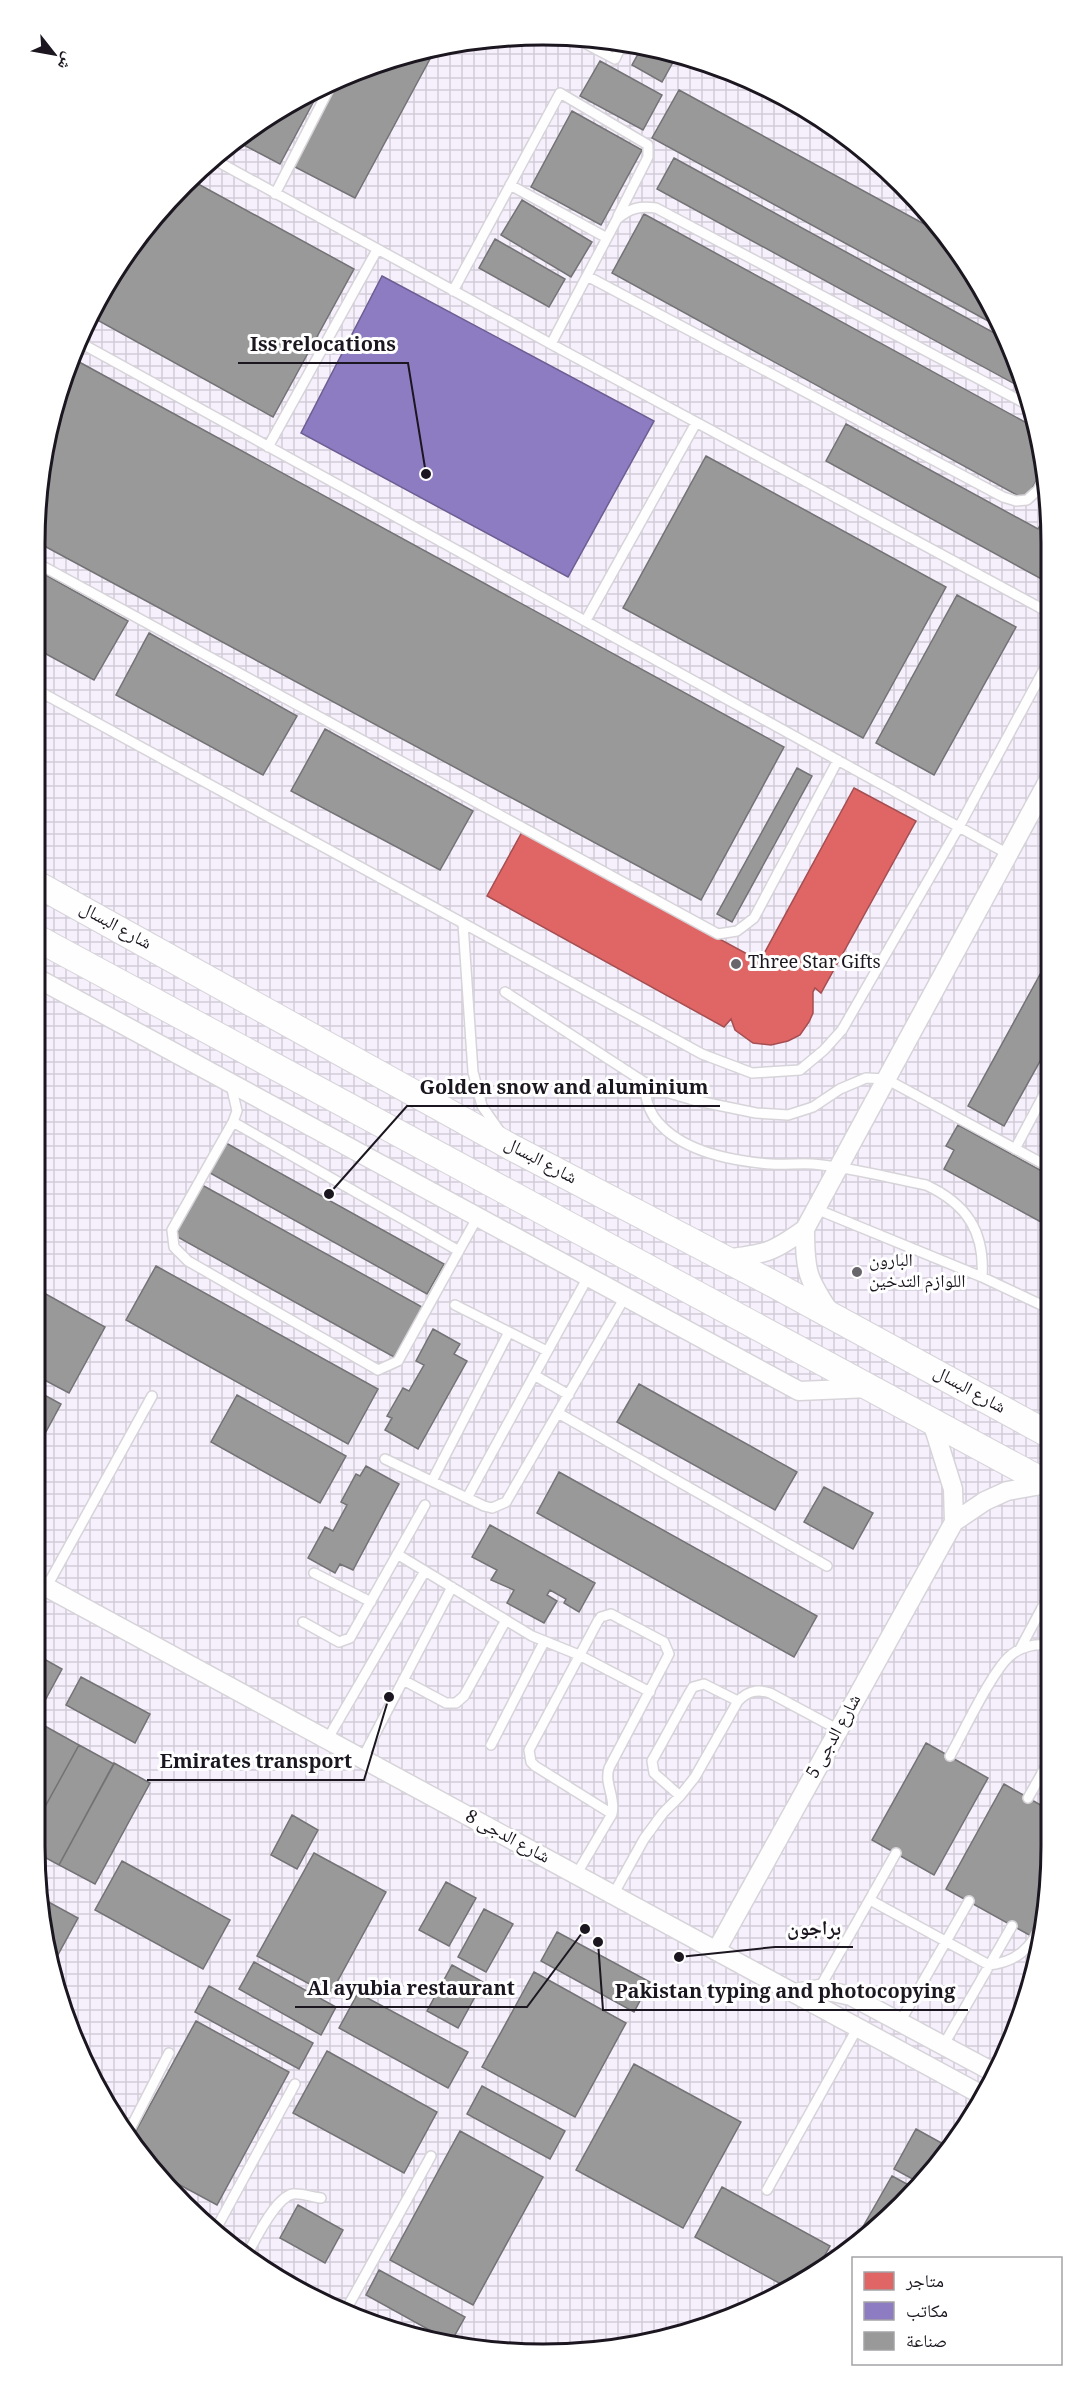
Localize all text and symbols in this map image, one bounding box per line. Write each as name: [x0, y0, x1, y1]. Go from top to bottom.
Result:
north arrow: [24, 24, 84, 84]
text: ش: [49, 46, 81, 75]
callout: Iss relocations: [238, 325, 408, 363]
text: Iss relocations: [250, 330, 396, 364]
street label: شارع البسال: [73, 895, 157, 959]
place label: Three Star Gifts: [748, 949, 881, 979]
marker: Three Star Gifts: [729, 957, 743, 971]
callout: Golden snow and aluminium: [407, 1068, 720, 1106]
text: Golden snow and aluminium: [420, 1073, 709, 1107]
street label: شارع البسال: [498, 1130, 582, 1194]
place label: البارون اللوازم التدخين: [869, 1247, 966, 1298]
marker: البارون اللوازم التدخين: [850, 1265, 864, 1279]
street label: شارع البسال: [927, 1359, 1011, 1423]
street label: شارع الدجى 5: [799, 1689, 871, 1785]
callout: Emirates transport: [147, 1742, 364, 1780]
text: Emirates transport: [160, 1747, 352, 1781]
street label: شارع الدجى 8: [459, 1803, 555, 1873]
callout: براجون: [775, 1909, 853, 1947]
text: براجون: [787, 1914, 841, 1948]
callout: Al ayubia restaurant: [295, 1969, 527, 2007]
callout: Pakistan typing and photocopying: [603, 1972, 968, 2010]
text: Al ayubia restaurant: [307, 1974, 515, 2008]
text: Pakistan typing and photocopying: [615, 1977, 956, 2011]
legend: [852, 2257, 1062, 2365]
text: متاجر: [905, 2268, 944, 2298]
text: مكاتب: [906, 2298, 948, 2328]
text: صناعة: [906, 2328, 947, 2358]

